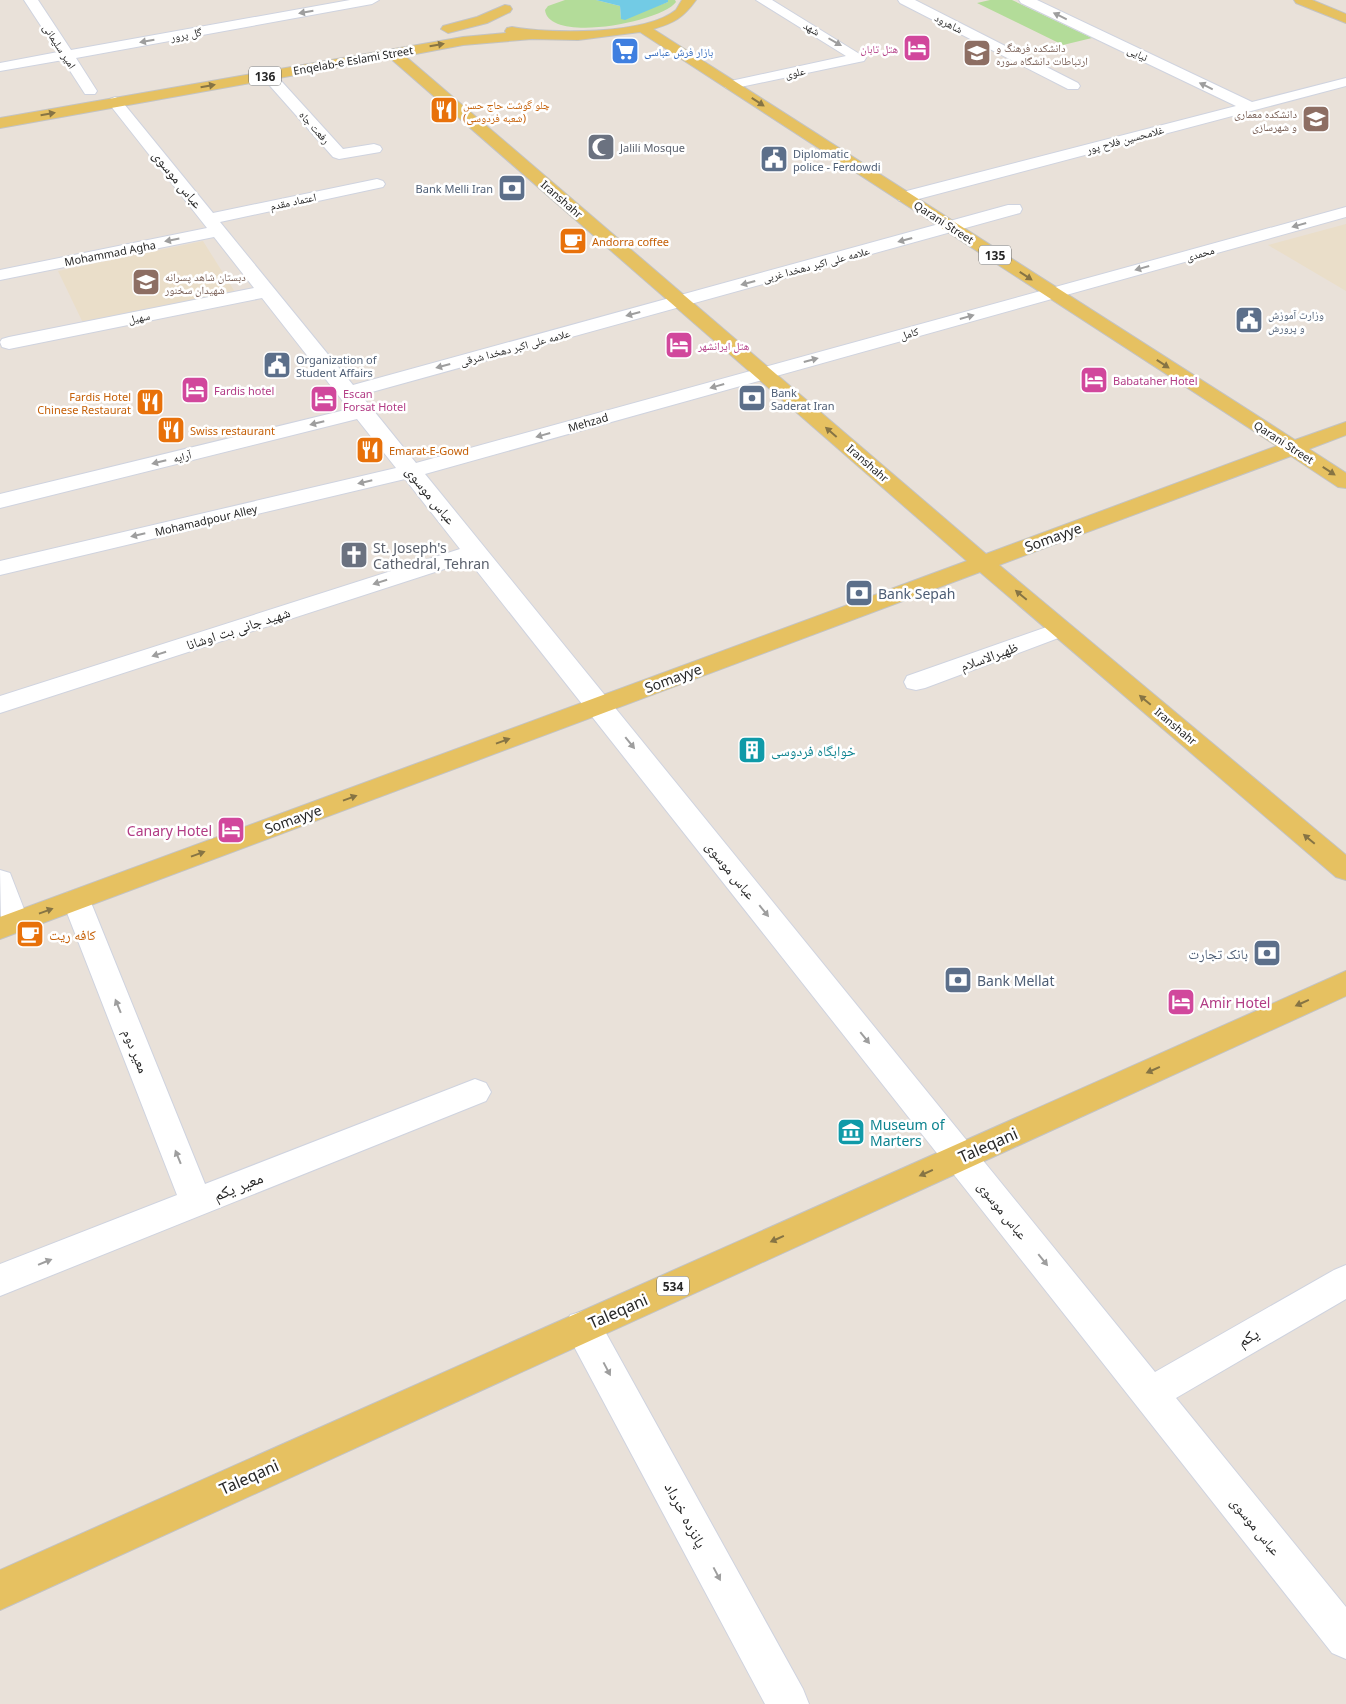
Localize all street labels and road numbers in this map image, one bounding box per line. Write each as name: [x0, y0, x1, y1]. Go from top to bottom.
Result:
street label: شاهرود: [932, 10, 966, 36]
street label: شهد: [801, 17, 823, 39]
street label: امیر سلیمانی: [40, 21, 80, 71]
street label: گل پرور: [168, 24, 203, 44]
street label: Enqelab-e Eslami Street: [292, 42, 414, 78]
street label: نیایی: [1125, 42, 1151, 64]
street label: علوی: [784, 62, 807, 81]
road number: 136: [249, 66, 281, 85]
street label: رفعت جاه: [296, 107, 334, 147]
street label: غلامحسین فلاح‌ پور: [1084, 121, 1166, 157]
street label: عباس موسوی: [149, 146, 207, 212]
street label: Iranshahr: [538, 177, 586, 222]
street label: اعتماد مقدم: [269, 189, 317, 213]
street label: Qarani Street: [911, 197, 977, 247]
street label: Mohammad Agha: [63, 237, 157, 269]
street label: علامه علی اکبر دهخدا غربی: [761, 242, 872, 286]
street label: محمدی: [1184, 242, 1216, 264]
road number: 135: [979, 246, 1011, 264]
street label: سهیل: [127, 308, 151, 326]
street label: کامل: [898, 323, 921, 343]
street label: علامه علی اکبر دهخدا شرقی: [458, 325, 572, 369]
street label: Mehzad: [566, 409, 610, 435]
street label: Qarani Street: [1251, 417, 1317, 467]
street label: Iranshahr: [844, 441, 892, 486]
street label: آرایه: [171, 446, 193, 465]
street label: عباس موسوی: [402, 462, 460, 528]
street label: Mohamadpour Alley: [153, 501, 259, 539]
street label: Somayye: [1022, 518, 1084, 556]
street label: شهید جانی بت اوشانا: [184, 602, 292, 654]
street label: ظهیرالاسلام: [957, 637, 1021, 676]
street label: Somayye: [642, 659, 704, 697]
street label: Iranshahr: [1152, 704, 1201, 748]
street label: Somayye: [262, 800, 324, 838]
street label: عباس موسوی: [702, 837, 760, 903]
street label: معیر دوم: [118, 1026, 153, 1076]
street label: Taleqani: [955, 1122, 1021, 1168]
street label: معیر یکم: [210, 1166, 266, 1206]
street label: عباس موسوی: [974, 1177, 1032, 1243]
road number: 534: [657, 1276, 689, 1295]
street label: Taleqani: [585, 1288, 651, 1334]
street label: یکم: [1233, 1322, 1263, 1352]
street label: Taleqani: [216, 1454, 282, 1500]
street label: پانزده خرداد: [660, 1478, 713, 1552]
street label: عباس موسوی: [1227, 1493, 1285, 1559]

